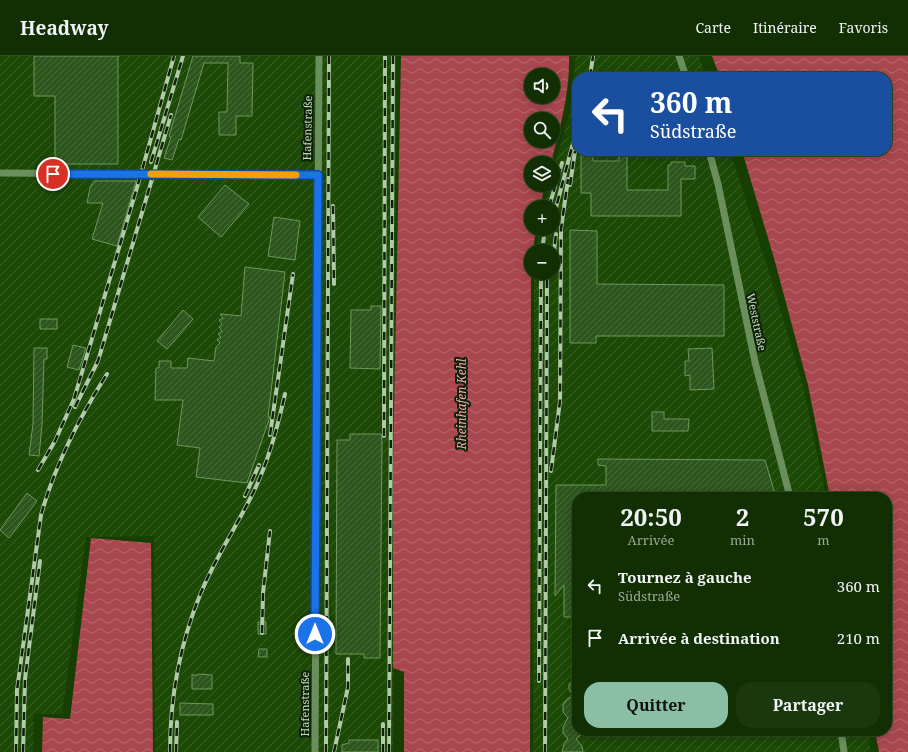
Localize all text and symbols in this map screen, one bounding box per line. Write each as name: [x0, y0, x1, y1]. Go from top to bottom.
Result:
text: Headway: [20, 15, 108, 41]
text: Carte: [696, 18, 731, 37]
text: Itinéraire: [753, 18, 817, 37]
text: Favoris: [839, 18, 888, 37]
map controls: [524, 68, 560, 280]
button: sound: [524, 68, 560, 104]
text: 360 m: [650, 83, 732, 121]
icon: left: [584, 88, 636, 140]
street label: Hafenstraße: [299, 95, 315, 161]
button: search: [524, 112, 560, 148]
text: Südstraße: [650, 119, 736, 143]
button: layers: [524, 156, 560, 192]
pin: [36, 157, 70, 191]
icon: arrive: [42, 163, 64, 185]
button: +: [524, 200, 560, 236]
button: −: [524, 244, 560, 280]
street label: Weststraße: [744, 292, 770, 352]
water label: Rheinhafen Kehl: [453, 358, 470, 451]
text: 20:50: [620, 500, 682, 533]
text: 2: [736, 500, 749, 533]
text: 570: [803, 500, 844, 533]
text: Arrivée: [627, 531, 675, 549]
text: min: [730, 531, 755, 549]
text: m: [817, 531, 830, 549]
text: Tournez à gauche: [618, 567, 752, 587]
icon: left: [584, 575, 606, 597]
text: 360 m: [837, 576, 880, 596]
text: Südstraße: [618, 587, 680, 605]
position arrow: [294, 613, 336, 655]
icon: arrive: [584, 627, 606, 649]
text: Arrivée à destination: [618, 628, 780, 648]
text: 210 m: [837, 628, 880, 648]
street label: Hafenstraße: [297, 671, 312, 736]
button: Quitter: [584, 682, 728, 728]
button: Partager: [736, 682, 880, 728]

